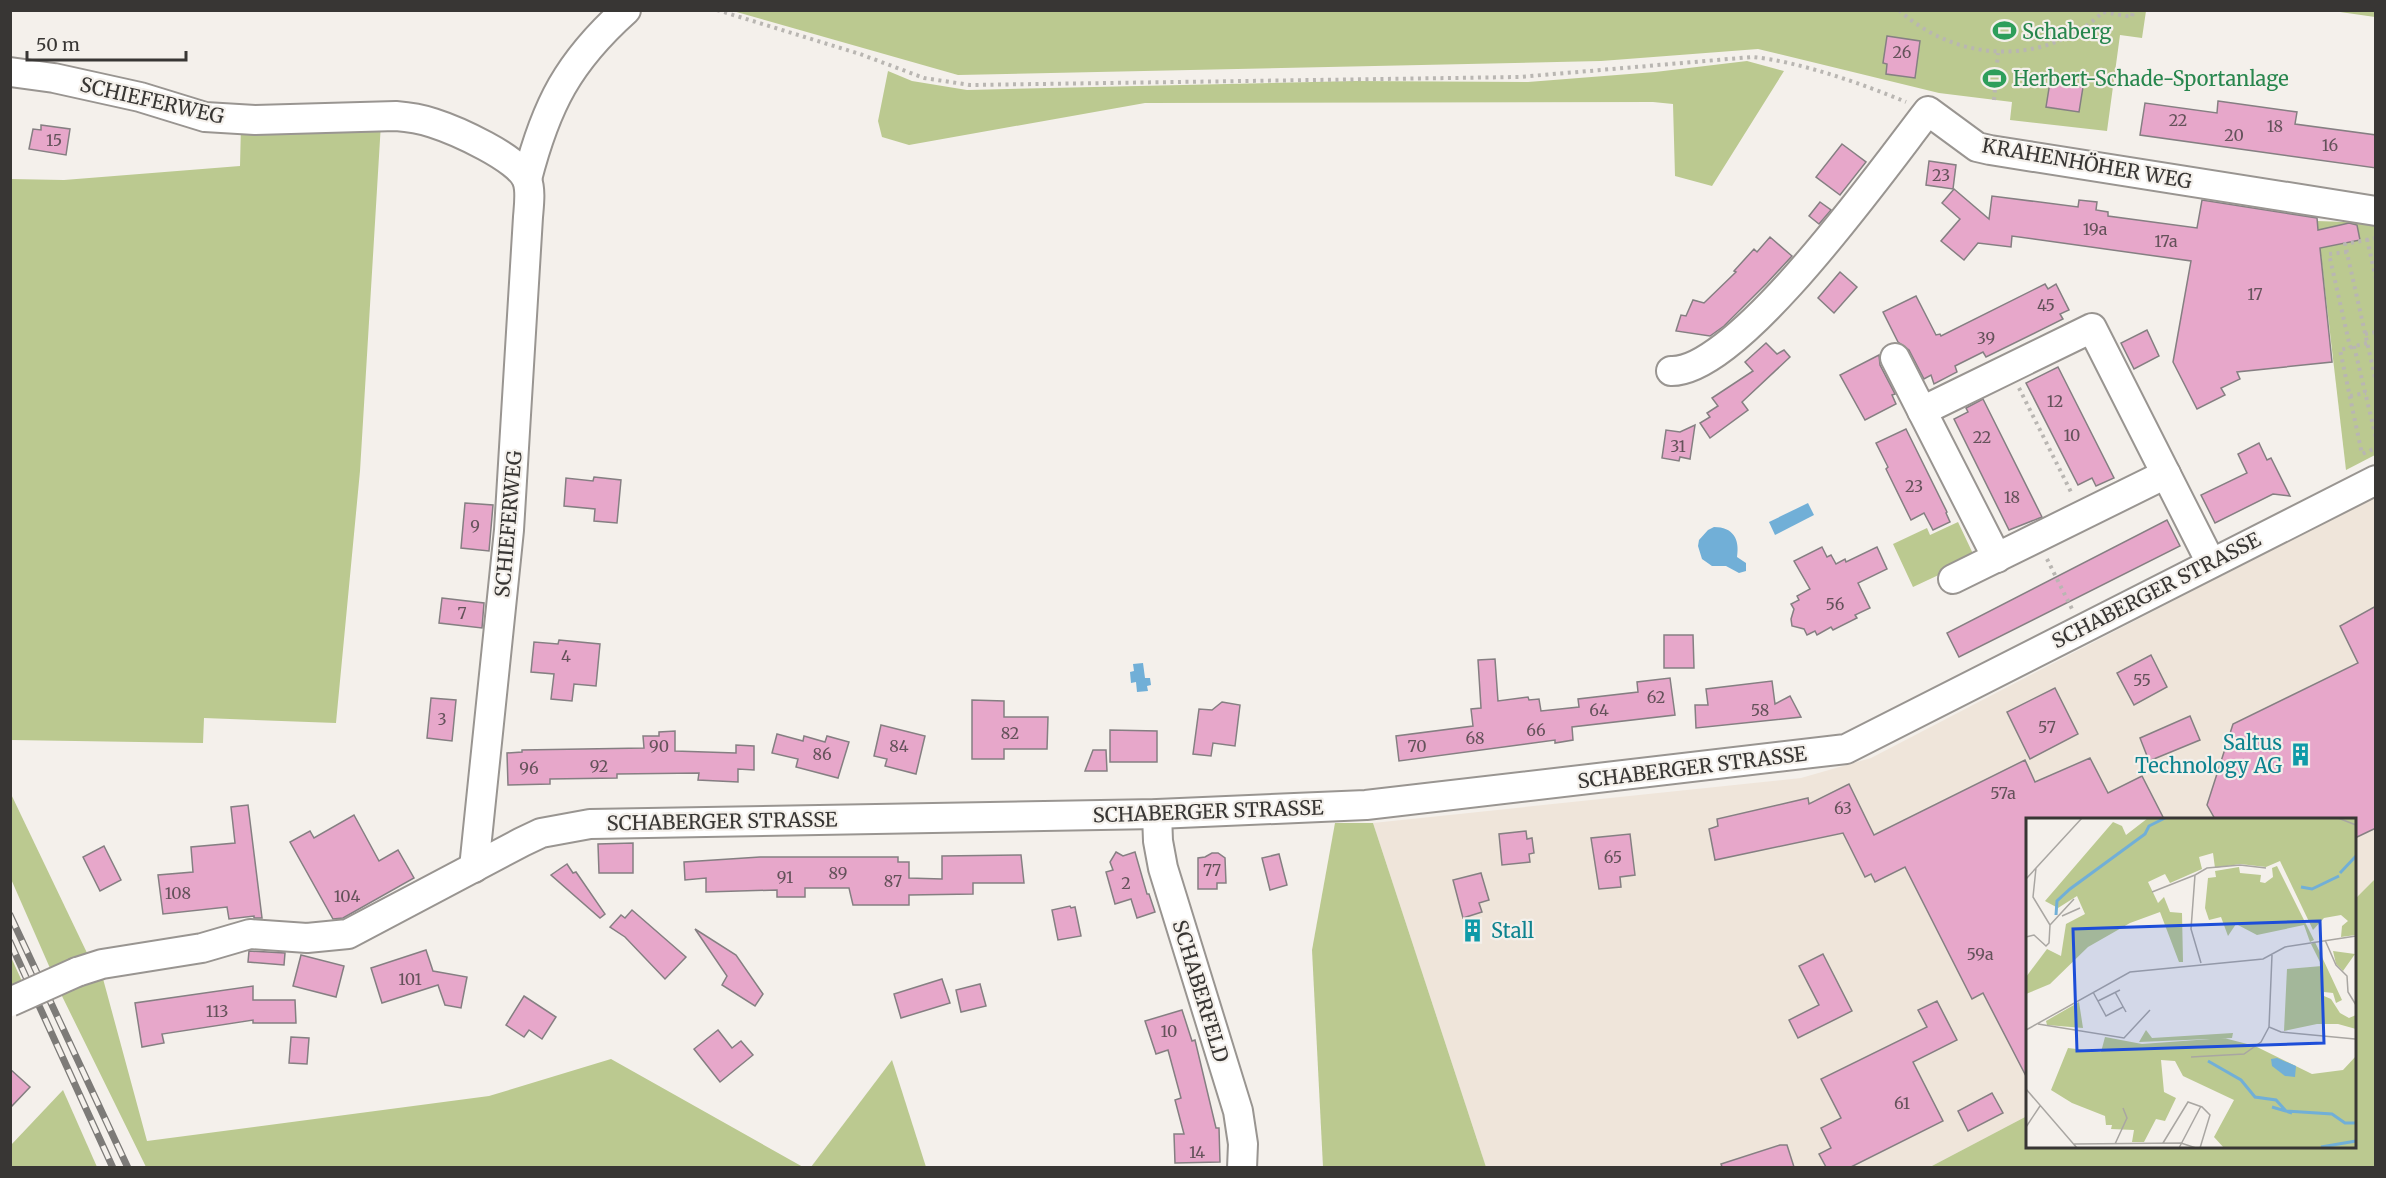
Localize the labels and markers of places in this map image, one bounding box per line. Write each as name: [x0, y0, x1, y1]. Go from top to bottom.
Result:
sports icon: Schaberg: [1991, 18, 2017, 44]
place label: Schaberg: [2022, 19, 2111, 44]
sports icon: Herbert-Schade-Sportanlage: [1982, 65, 2008, 91]
place label: Herbert-Schade-Sportanlage: [2013, 66, 2289, 91]
place label: Saltus Technology AG: [2135, 730, 2283, 778]
building icon: Saltus Technology AG: [2287, 741, 2313, 767]
building icon: Stall: [1460, 917, 1486, 943]
place label: Stall: [1491, 918, 1534, 943]

